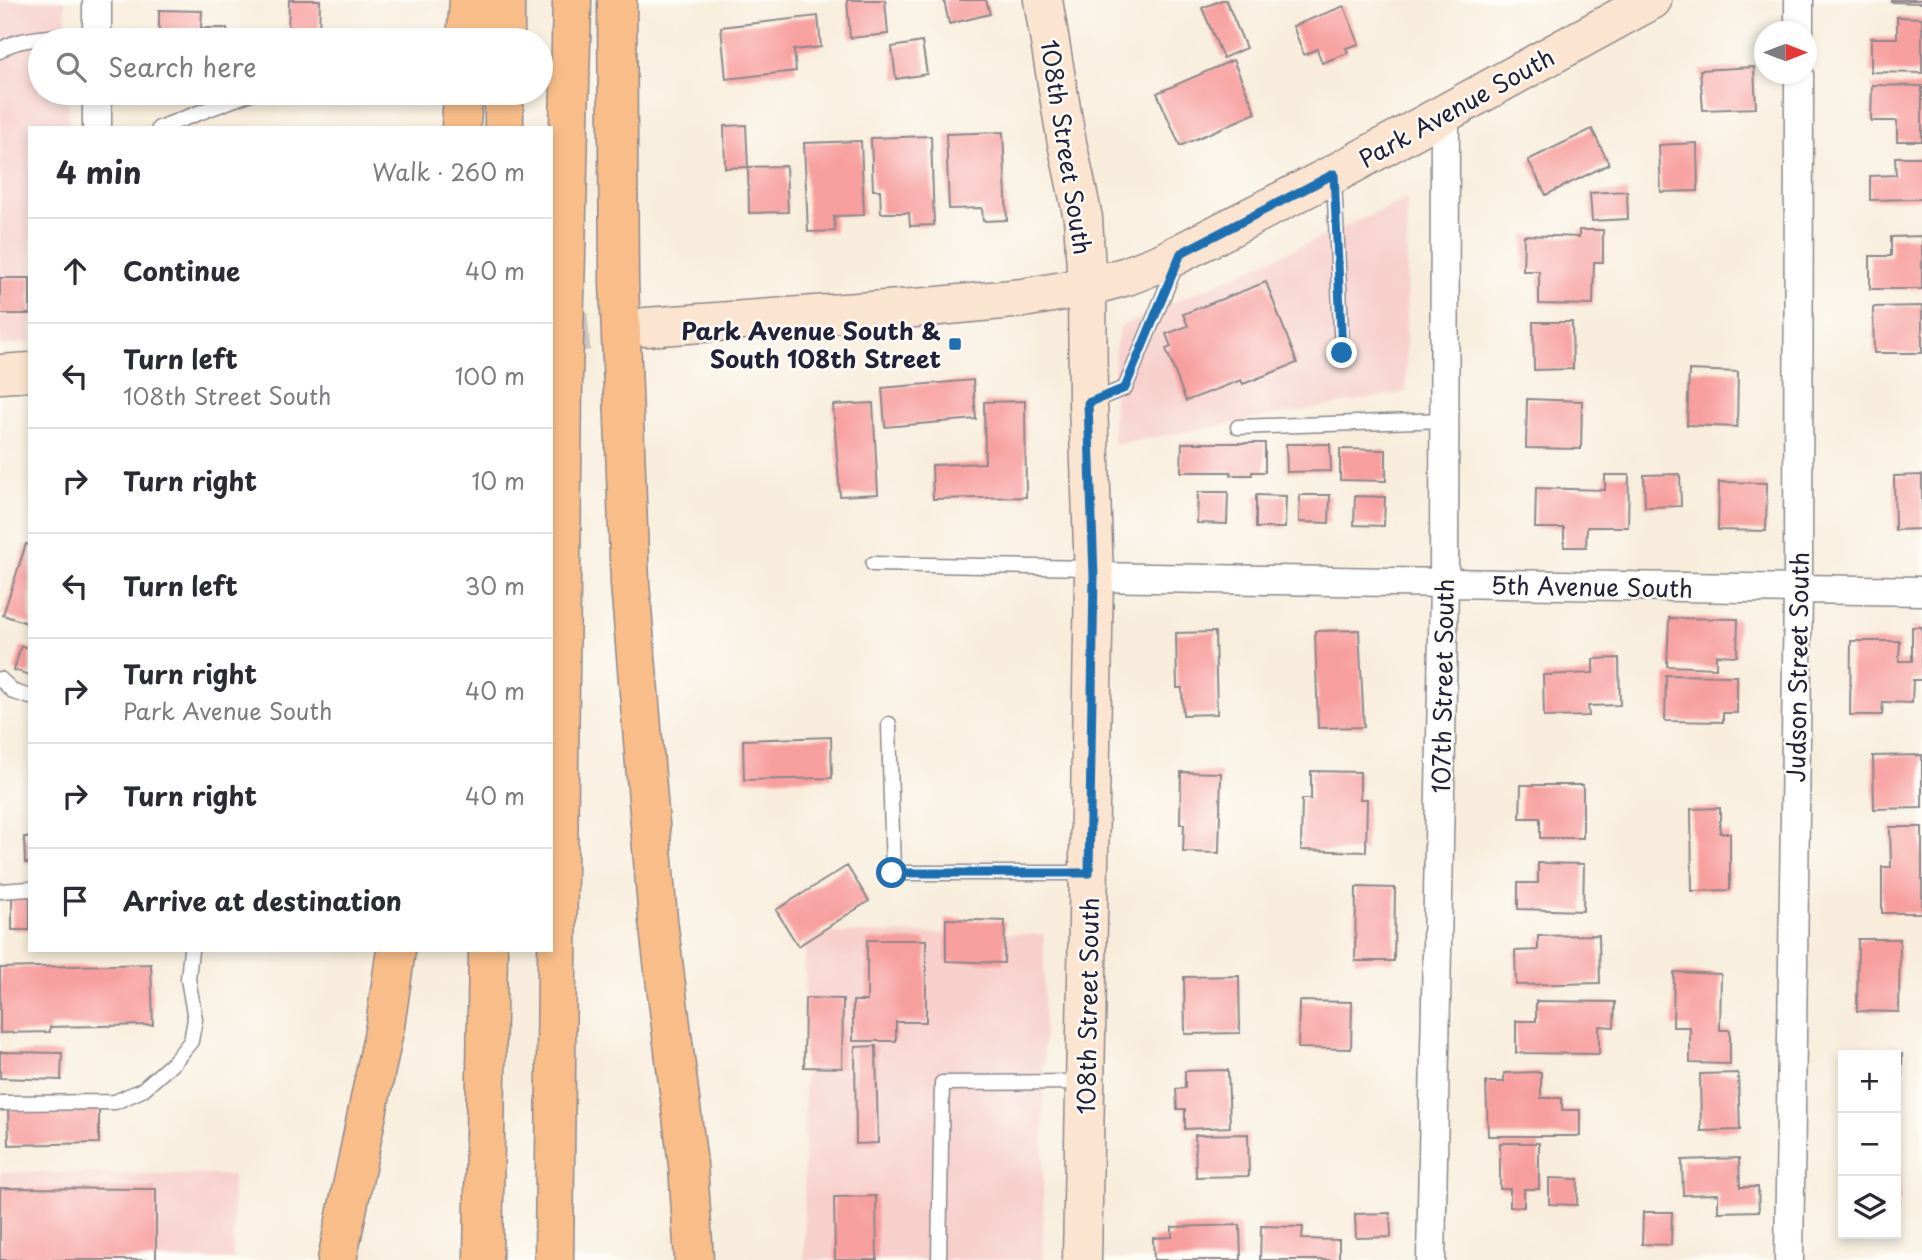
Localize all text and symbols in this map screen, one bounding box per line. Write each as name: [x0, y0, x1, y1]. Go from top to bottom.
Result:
north arrow: [1754, 21, 1817, 84]
search box: [28, 28, 553, 105]
street label: 108th Street South: [1032, 37, 1102, 257]
street label: Park Avenue South: [1352, 38, 1560, 176]
text: Search here: [108, 47, 257, 86]
icon: search: [52, 48, 90, 86]
text: 4 min: [56, 149, 142, 194]
text: Walk · 260 m: [372, 154, 525, 189]
text: Continue: [123, 251, 240, 290]
icon: ahead: [56, 252, 94, 290]
text: 40 m: [465, 253, 525, 288]
place label: Park Avenue South & South 108th Street: [681, 312, 941, 376]
marker: Park Avenue South & South 108th Street: [947, 336, 963, 352]
route end: [1326, 337, 1357, 368]
text: Turn left: [123, 339, 238, 378]
icon: left: [56, 357, 94, 395]
text: 100 m: [455, 358, 525, 393]
text: 108th Street South: [123, 378, 331, 413]
text: Turn right: [123, 461, 257, 500]
icon: right: [56, 462, 94, 500]
text: 10 m: [471, 463, 525, 498]
street label: Judson Street South: [1777, 551, 1817, 783]
text: Turn left: [123, 566, 238, 605]
street label: 5th Avenue South: [1491, 566, 1693, 606]
icon: left: [56, 567, 94, 605]
text: 30 m: [464, 568, 525, 603]
street label: 107th Street South: [1422, 578, 1462, 794]
text: Turn right: [123, 654, 257, 693]
icon: right: [56, 672, 94, 710]
text: 40 m: [465, 673, 525, 708]
text: Park Avenue South: [123, 693, 332, 728]
text: Turn right: [123, 776, 257, 815]
icon: right: [56, 777, 94, 815]
text: 40 m: [465, 778, 525, 813]
route start: [876, 857, 907, 888]
text: Arrive at destination: [123, 881, 402, 920]
icon: arrive: [56, 882, 94, 920]
street label: 108th Street South: [1067, 897, 1107, 1115]
map controls: [1838, 1050, 1901, 1239]
button: +: [1838, 1050, 1901, 1113]
button: −: [1838, 1113, 1901, 1176]
button: layers: [1838, 1176, 1901, 1239]

